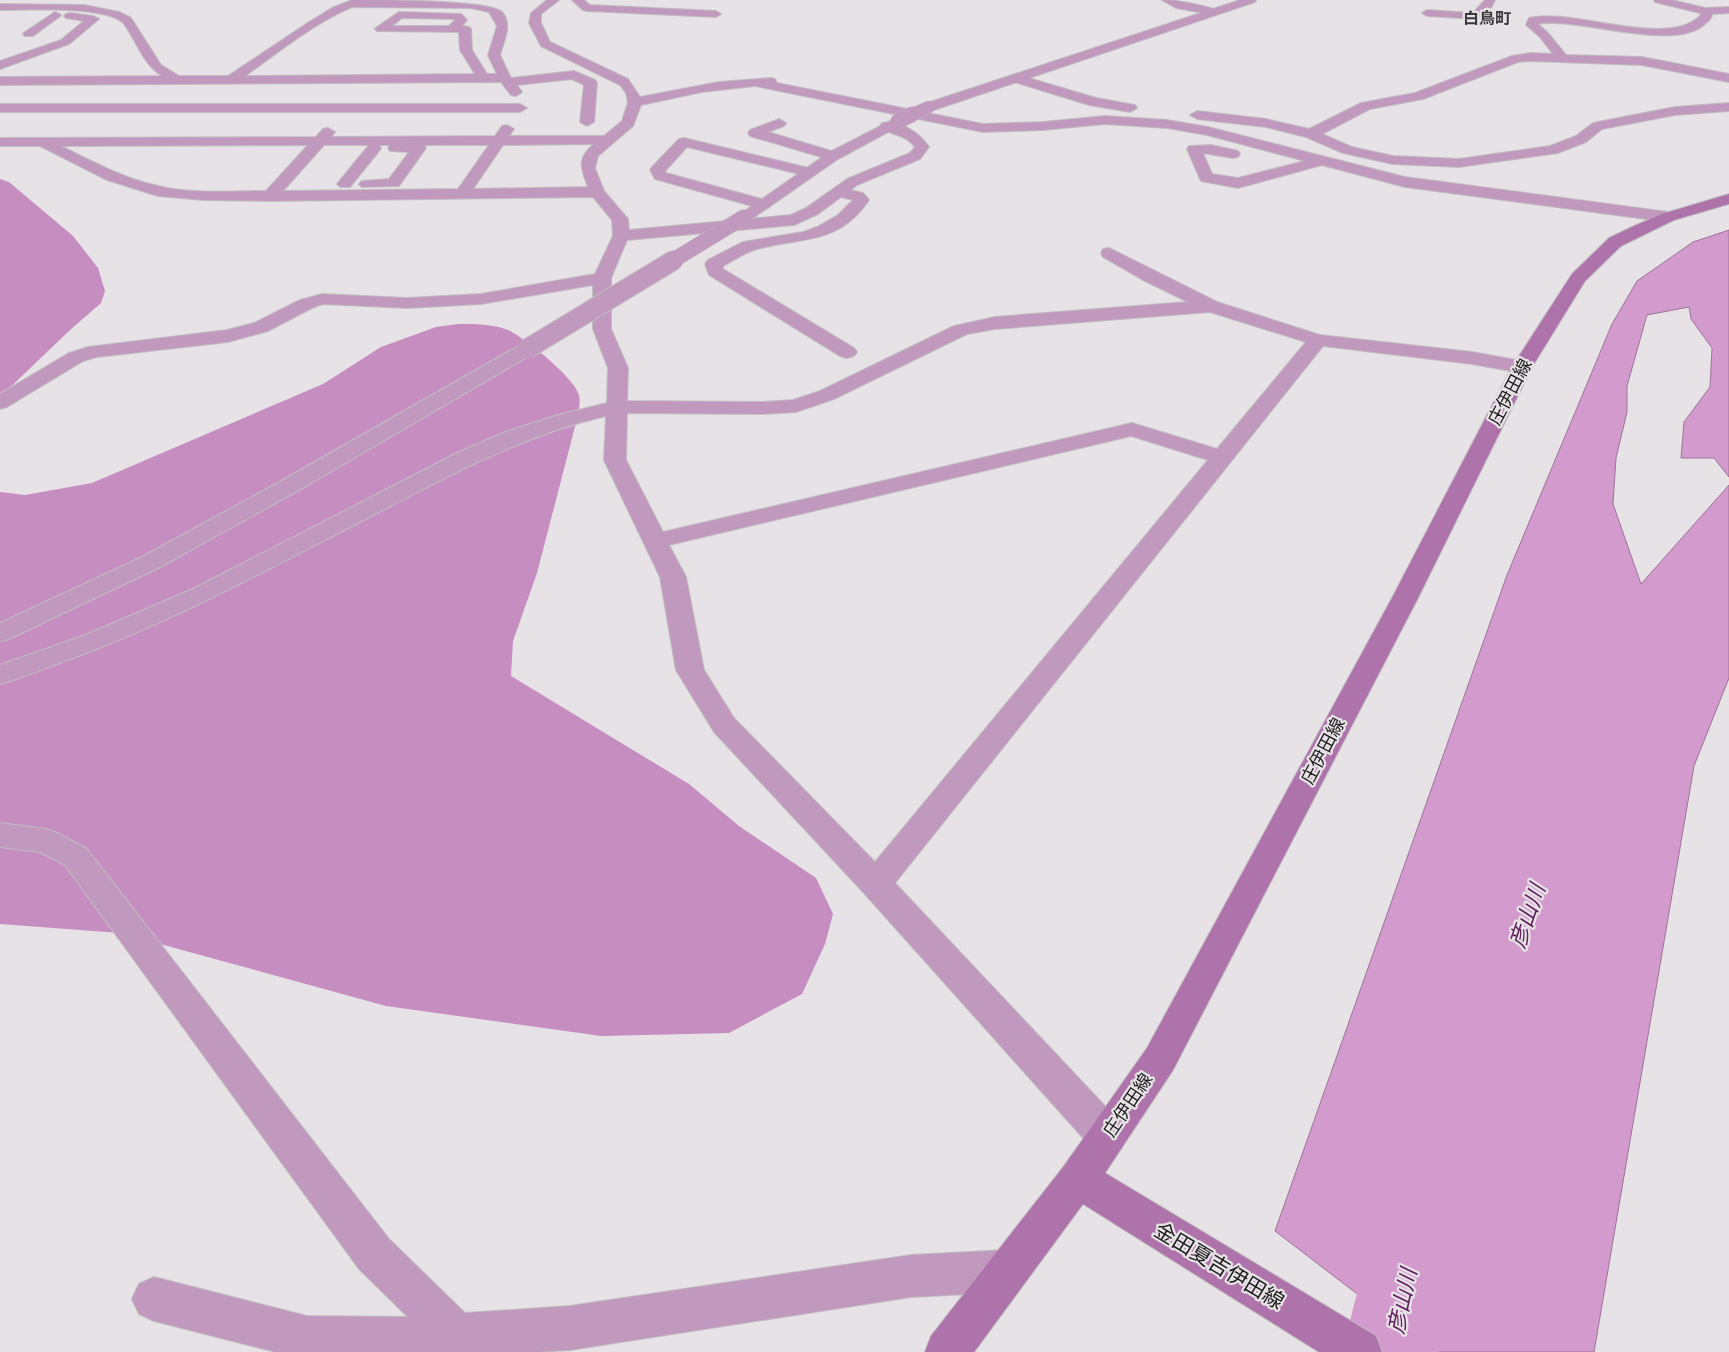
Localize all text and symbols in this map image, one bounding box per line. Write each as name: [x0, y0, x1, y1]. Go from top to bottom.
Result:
district label: 白鳥町: [1463, 9, 1511, 28]
street label: 庄伊田線: [1483, 355, 1537, 429]
street label: 庄伊田線: [1296, 714, 1350, 788]
water label: 彦山川: [1505, 879, 1552, 952]
street label: 庄伊田線: [1099, 1069, 1157, 1141]
street label: 金田夏吉伊田線: [1150, 1218, 1288, 1314]
water label: 彦山川: [1383, 1264, 1423, 1336]

